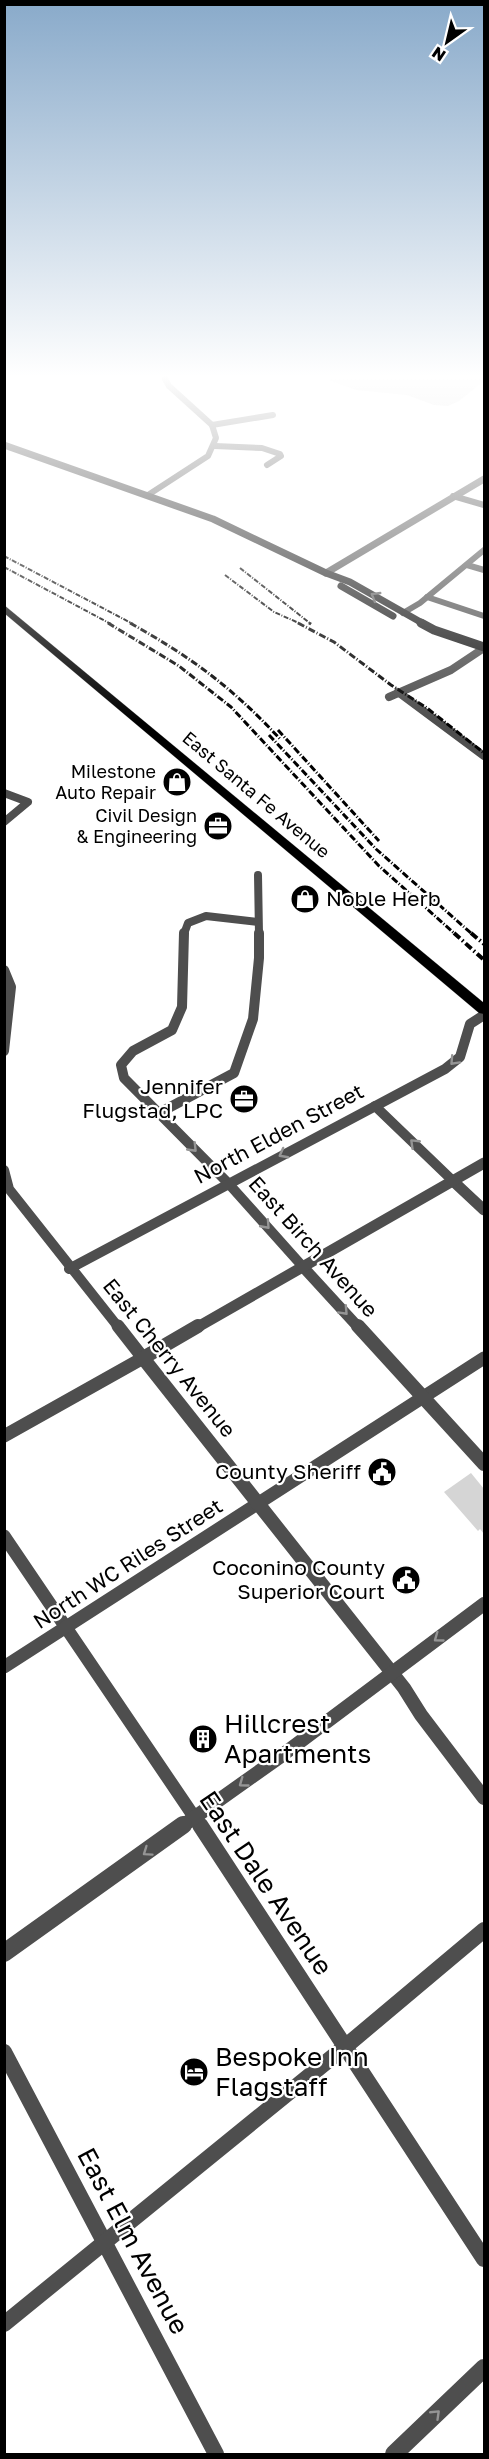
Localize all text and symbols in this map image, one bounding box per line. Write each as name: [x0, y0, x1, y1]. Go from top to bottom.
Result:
north arrow: [417, 12, 477, 72]
text: N: [428, 43, 449, 66]
one-way arrow: [371, 591, 381, 603]
street label: East Santa Fe Avenue: [178, 726, 335, 862]
place label: Milestone Auto Repair: [55, 760, 156, 803]
shop icon: Milestone Auto Repair: [161, 766, 193, 798]
place label: Civil Design & Engineering: [77, 804, 197, 847]
office icon: Civil Design & Engineering: [202, 810, 234, 842]
shop icon: Noble Herb: [289, 883, 321, 915]
place label: Noble Herb: [326, 885, 441, 911]
one-way arrow: [450, 1054, 461, 1064]
place label: Jennifer Flugstad, LPC: [82, 1073, 223, 1123]
street label: North Elden Street: [189, 1077, 368, 1189]
office icon: Jennifer Flugstad, LPC: [228, 1083, 260, 1115]
one-way arrow: [410, 1139, 421, 1150]
one-way arrow: [186, 1140, 197, 1151]
one-way arrow: [279, 1147, 290, 1158]
street label: East Birch Avenue: [244, 1170, 384, 1322]
one-way arrow: [259, 1219, 270, 1229]
street label: East Cherry Avenue: [98, 1273, 242, 1442]
one-way arrow: [337, 1304, 348, 1314]
public building icon: County Sheriff: [366, 1456, 398, 1488]
place label: County Sheriff: [215, 1458, 361, 1484]
street label: North WC Riles Street: [28, 1492, 227, 1634]
place label: Coconino County Superior Court: [212, 1554, 385, 1604]
public building icon: Coconino County Superior Court: [390, 1564, 422, 1596]
one-way arrow: [433, 1631, 444, 1642]
place label: Hillcrest Apartments: [224, 1708, 371, 1769]
building icon: Hillcrest Apartments: [187, 1723, 219, 1755]
one-way arrow: [239, 1776, 250, 1787]
street label: East Dale Avenue: [193, 1785, 339, 1981]
one-way arrow: [143, 1845, 154, 1856]
place label: Bespoke Inn Flagstaff: [215, 2041, 369, 2102]
hotel icon: Bespoke Inn Flagstaff: [178, 2056, 210, 2088]
street label: East Elm Avenue: [71, 2142, 196, 2339]
one-way arrow: [430, 2410, 440, 2421]

